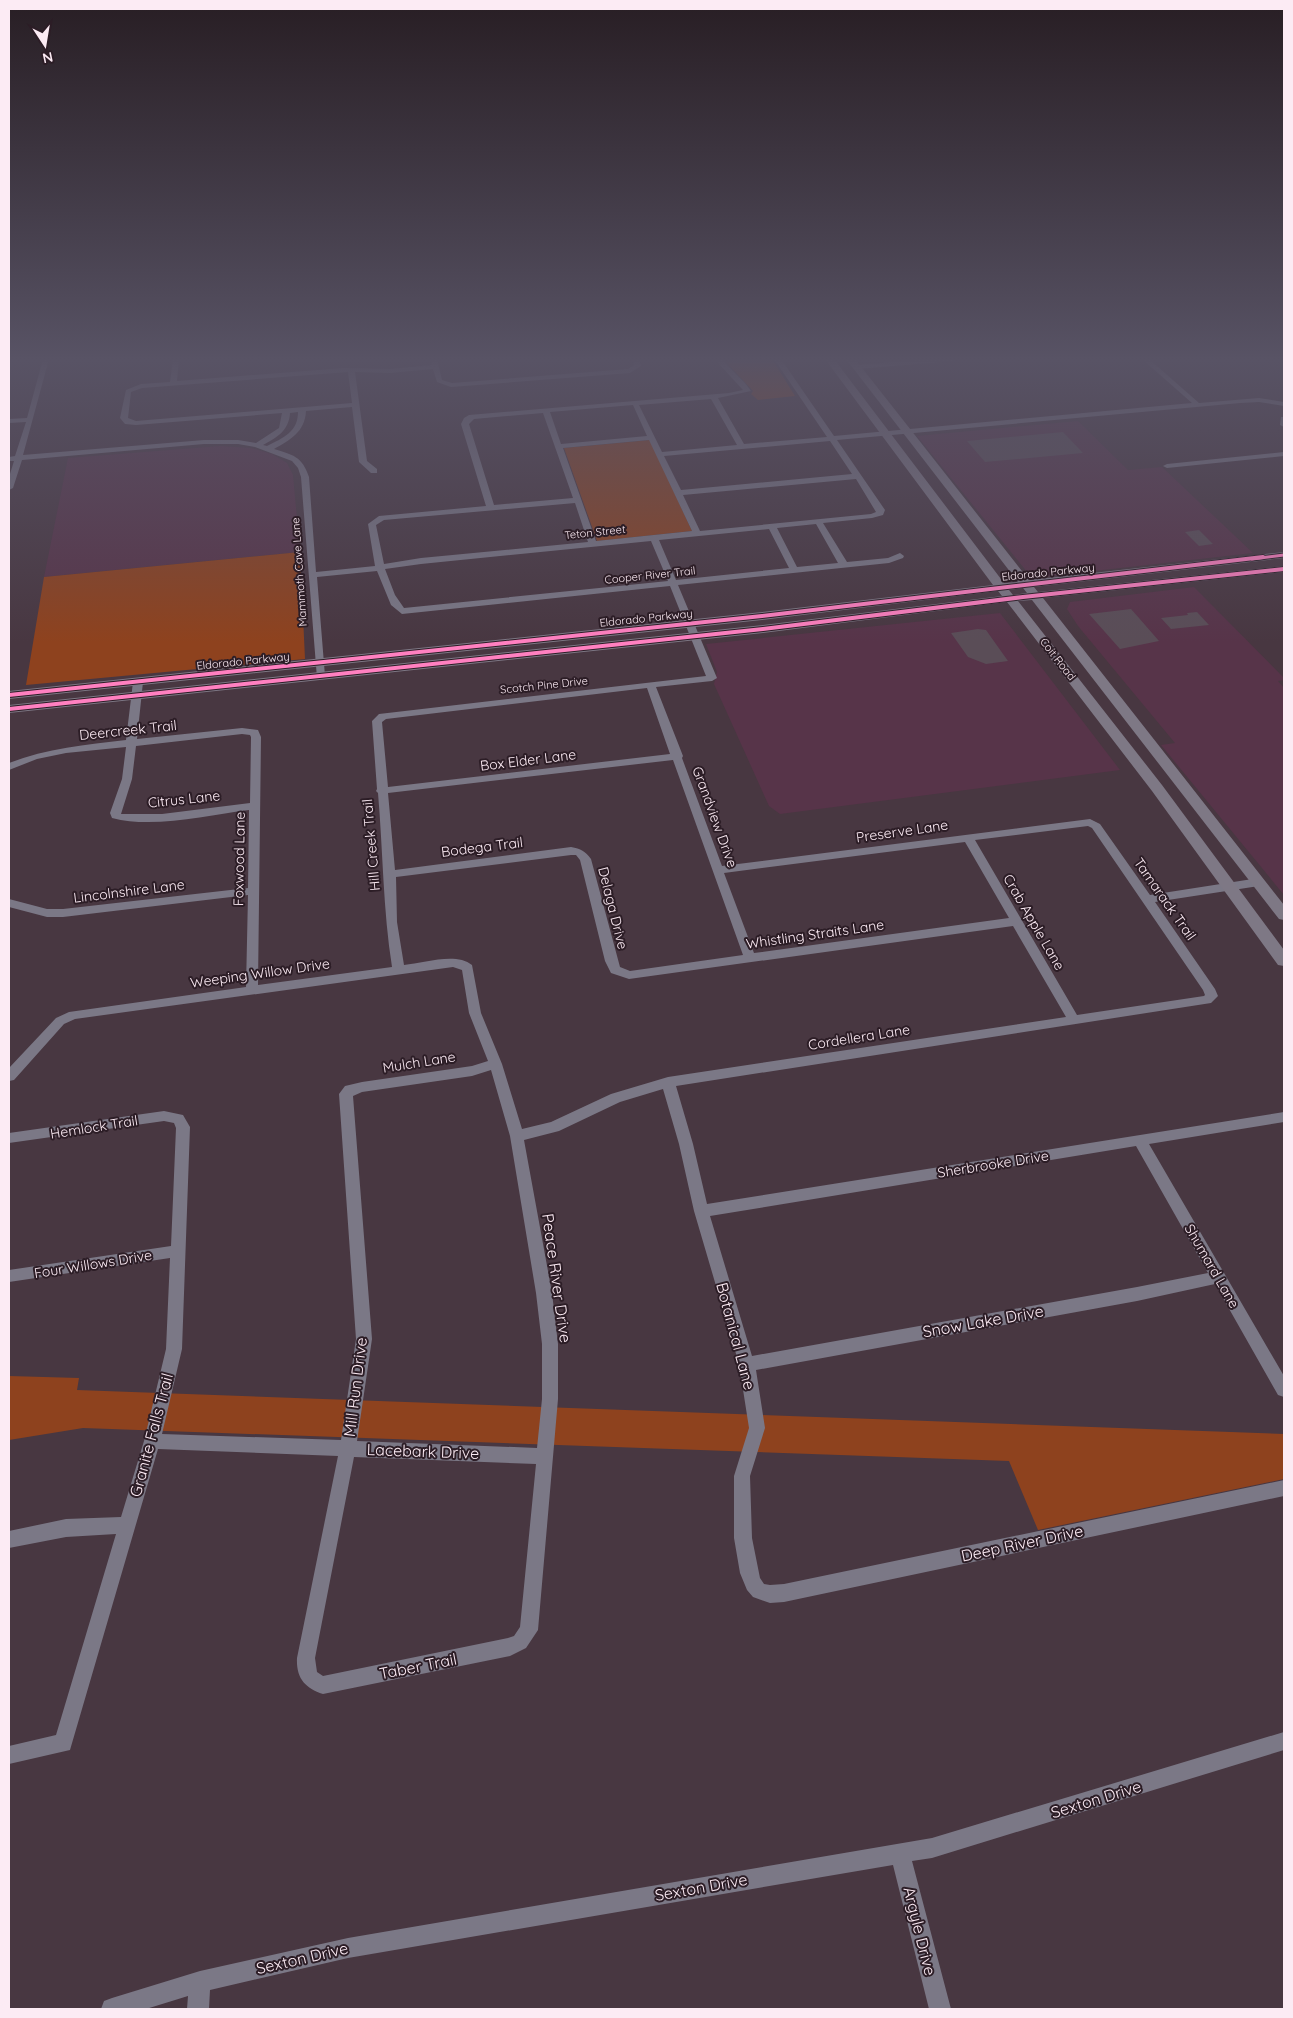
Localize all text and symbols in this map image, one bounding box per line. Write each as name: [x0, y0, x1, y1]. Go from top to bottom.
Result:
north arrow: [20, 20, 70, 70]
text: N: [41, 48, 55, 68]
street label: Mammoth Cave Lane: [288, 517, 310, 627]
street label: Teton Street: [564, 522, 626, 542]
street label: Eldorado Parkway: [1001, 560, 1095, 584]
street label: Cooper River Trail: [604, 563, 696, 587]
street label: Eldorado Parkway: [599, 606, 693, 630]
street label: Coit Road: [1037, 635, 1079, 683]
street label: Eldorado Parkway: [196, 649, 290, 673]
street label: Scotch Pine Drive: [499, 673, 589, 697]
street label: Deercreek Trail: [78, 716, 178, 744]
street label: Box Elder Lane: [479, 745, 577, 775]
street label: Grandview Drive: [688, 764, 742, 870]
street label: Citrus Lane: [147, 786, 221, 812]
street label: Hill Creek Trail: [358, 798, 384, 892]
street label: Foxwood Lane: [229, 812, 249, 906]
street label: Preserve Lane: [855, 816, 949, 846]
street label: Bodega Trail: [440, 833, 524, 861]
street label: Tamarack Trail: [1130, 854, 1200, 944]
street label: Delaga Drive: [594, 865, 632, 951]
street label: Crab Apple Lane: [999, 871, 1069, 973]
street label: Lincolnshire Lane: [72, 875, 186, 907]
street label: Whistling Straits Lane: [745, 915, 885, 953]
street label: Weeping Willow Drive: [189, 954, 331, 992]
street label: Cordellera Lane: [807, 1020, 911, 1054]
street label: Mulch Lane: [381, 1047, 457, 1077]
street label: Hemlock Trail: [49, 1111, 139, 1143]
street label: Sherbrooke Drive: [936, 1146, 1050, 1182]
street label: Peace River Drive: [538, 1212, 576, 1344]
street label: Shumard Lane: [1181, 1221, 1243, 1311]
street label: Four Willows Drive: [33, 1246, 153, 1282]
street label: Botanical Lane: [712, 1280, 760, 1392]
street label: Snow Lake Drive: [921, 1301, 1045, 1341]
street label: Mill Run Drive: [339, 1336, 371, 1438]
street label: Granite Falls Trail: [125, 1371, 177, 1499]
street label: Lacebark Drive: [366, 1439, 480, 1463]
street label: Deep River Drive: [959, 1520, 1085, 1566]
street label: Taber Trail: [378, 1649, 458, 1683]
street label: Sexton Drive: [1048, 1776, 1144, 1822]
street label: Sexton Drive: [653, 1869, 749, 1905]
street label: Argyle Drive: [899, 1885, 941, 1977]
street label: Sexton Drive: [254, 1938, 350, 1978]

